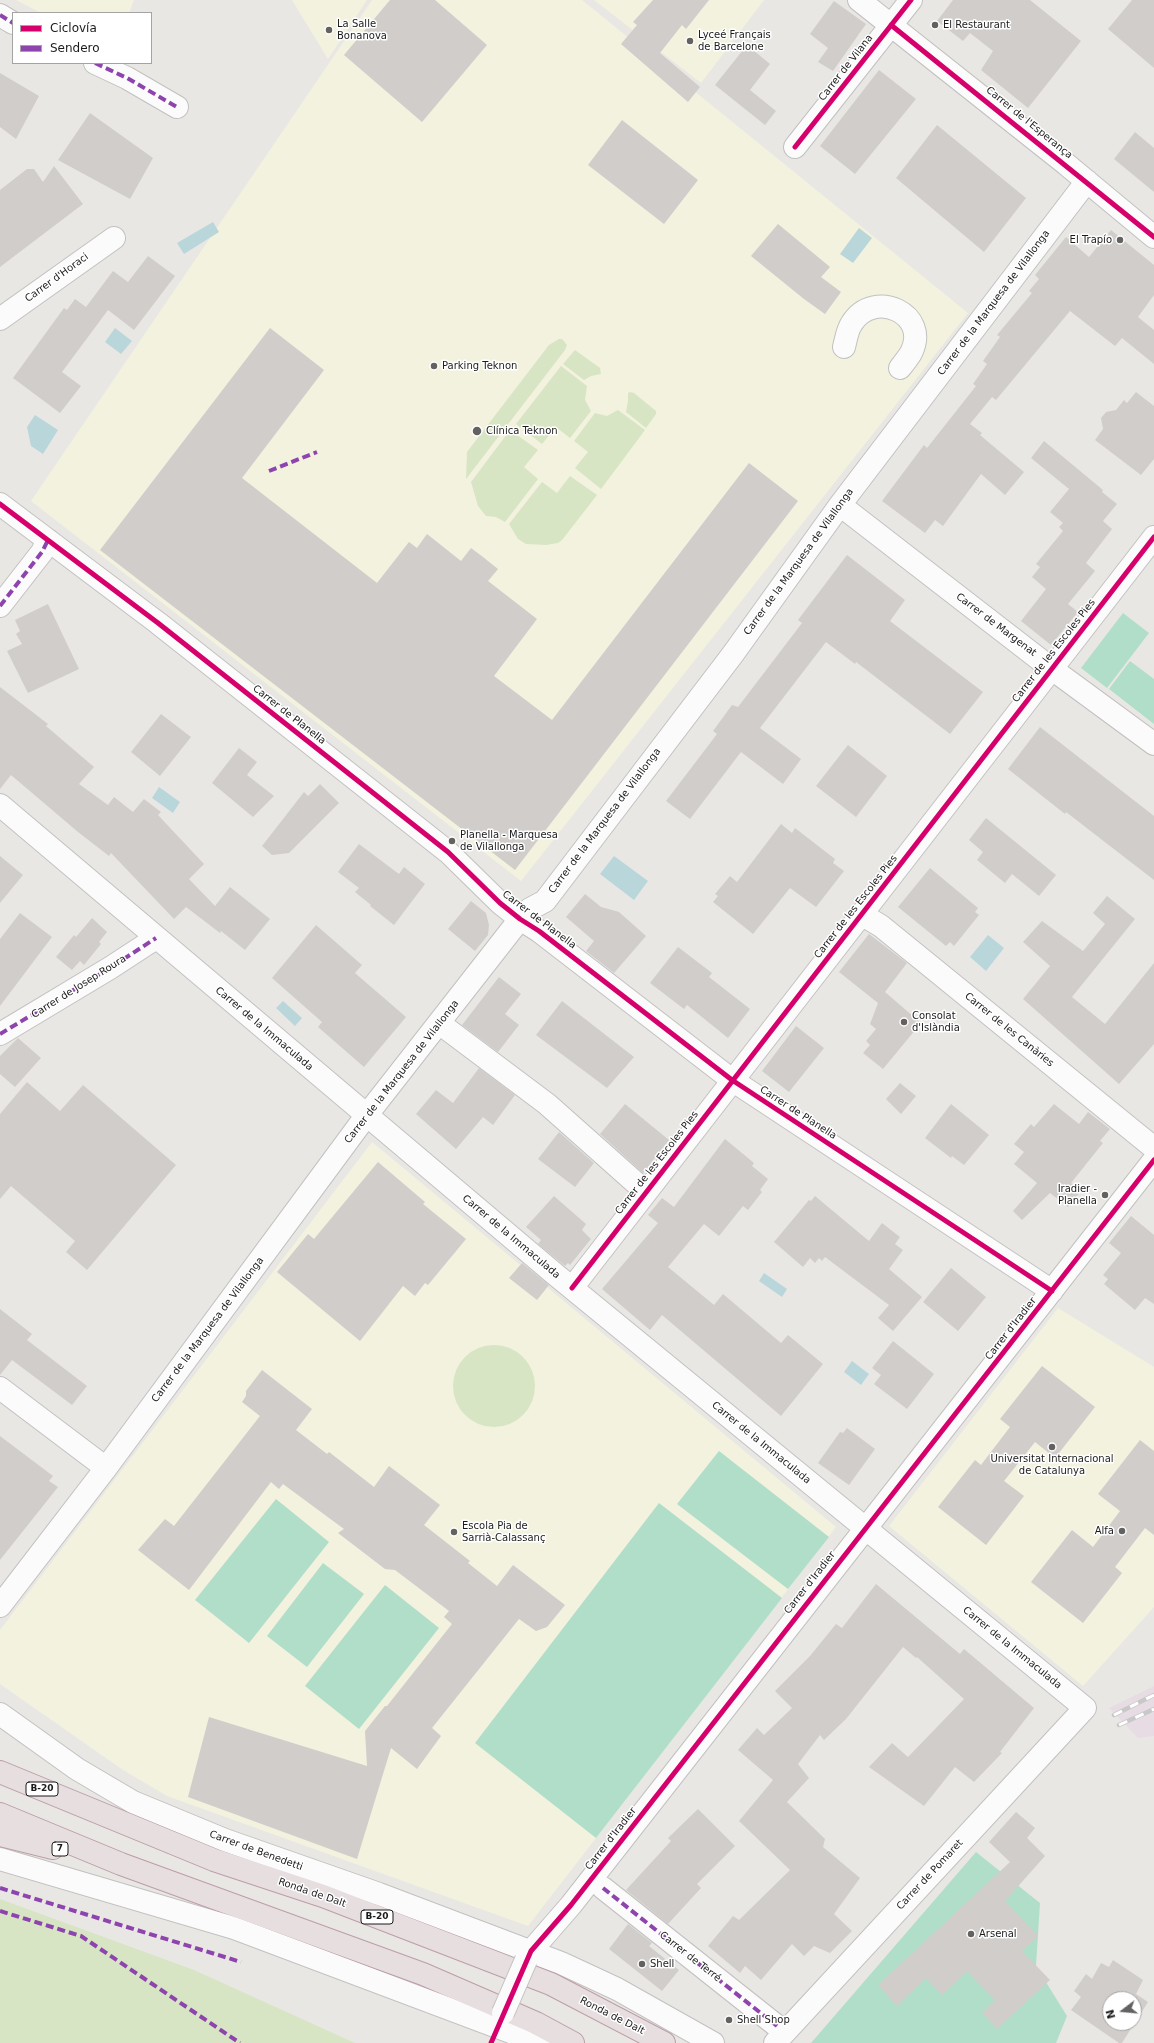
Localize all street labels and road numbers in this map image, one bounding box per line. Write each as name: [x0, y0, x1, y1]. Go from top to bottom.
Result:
street label: Carrer de Vilana: [816, 32, 876, 104]
street label: Carrer de l'Esperança: [983, 84, 1075, 162]
street label: Carrer de la Marquesa de Vilallonga: [935, 228, 1053, 378]
street label: Carrer d'Horaci: [23, 251, 91, 305]
street label: Carrer de la Marquesa de Vilallonga: [742, 486, 856, 638]
street label: Carrer de Margenat: [953, 591, 1039, 659]
street label: Carrer de les Escoles Pies: [1010, 597, 1098, 705]
street label: Carrer de Planella: [250, 683, 328, 747]
street label: Carrer de la Marquesa de Vilallonga: [546, 746, 664, 896]
street label: Carrer de les Escoles Pies: [812, 853, 900, 961]
street label: Carrer de Planella: [500, 888, 578, 952]
street label: Carrer de Josep Roura: [30, 953, 128, 1021]
street label: Carrer de la Immaculada: [213, 985, 315, 1073]
street label: Carrer de les Canàries: [962, 990, 1056, 1070]
street label: Carrer de la Marquesa de Vilallonga: [342, 998, 462, 1146]
street label: Carrer de Planella: [757, 1084, 839, 1142]
street label: Carrer de les Escoles Pies: [613, 1109, 701, 1217]
street label: Carrer de la Immaculada: [460, 1193, 562, 1281]
street label: Carrer de la Marquesa de Vilallonga: [149, 1255, 267, 1405]
street label: Carrer d'Iradier: [983, 1295, 1039, 1363]
street label: Carrer de la Immaculada: [709, 1399, 813, 1487]
street label: Carrer d'Iradier: [782, 1549, 838, 1617]
street label: Carrer de la Immaculada: [960, 1604, 1064, 1692]
road number: B-20: [26, 1782, 58, 1796]
street label: Carrer d'Iradier: [583, 1805, 639, 1873]
street label: Carrer de Benedetti: [208, 1828, 304, 1874]
street label: Carrer de Pomaret: [894, 1837, 966, 1913]
road number: 7: [52, 1842, 68, 1856]
street label: Ronda de Dalt: [277, 1876, 347, 1910]
road number: B-20: [361, 1910, 393, 1924]
street label: Carrer de Terré: [657, 1929, 723, 1985]
street label: Ronda de Dalt: [578, 1995, 646, 2037]

